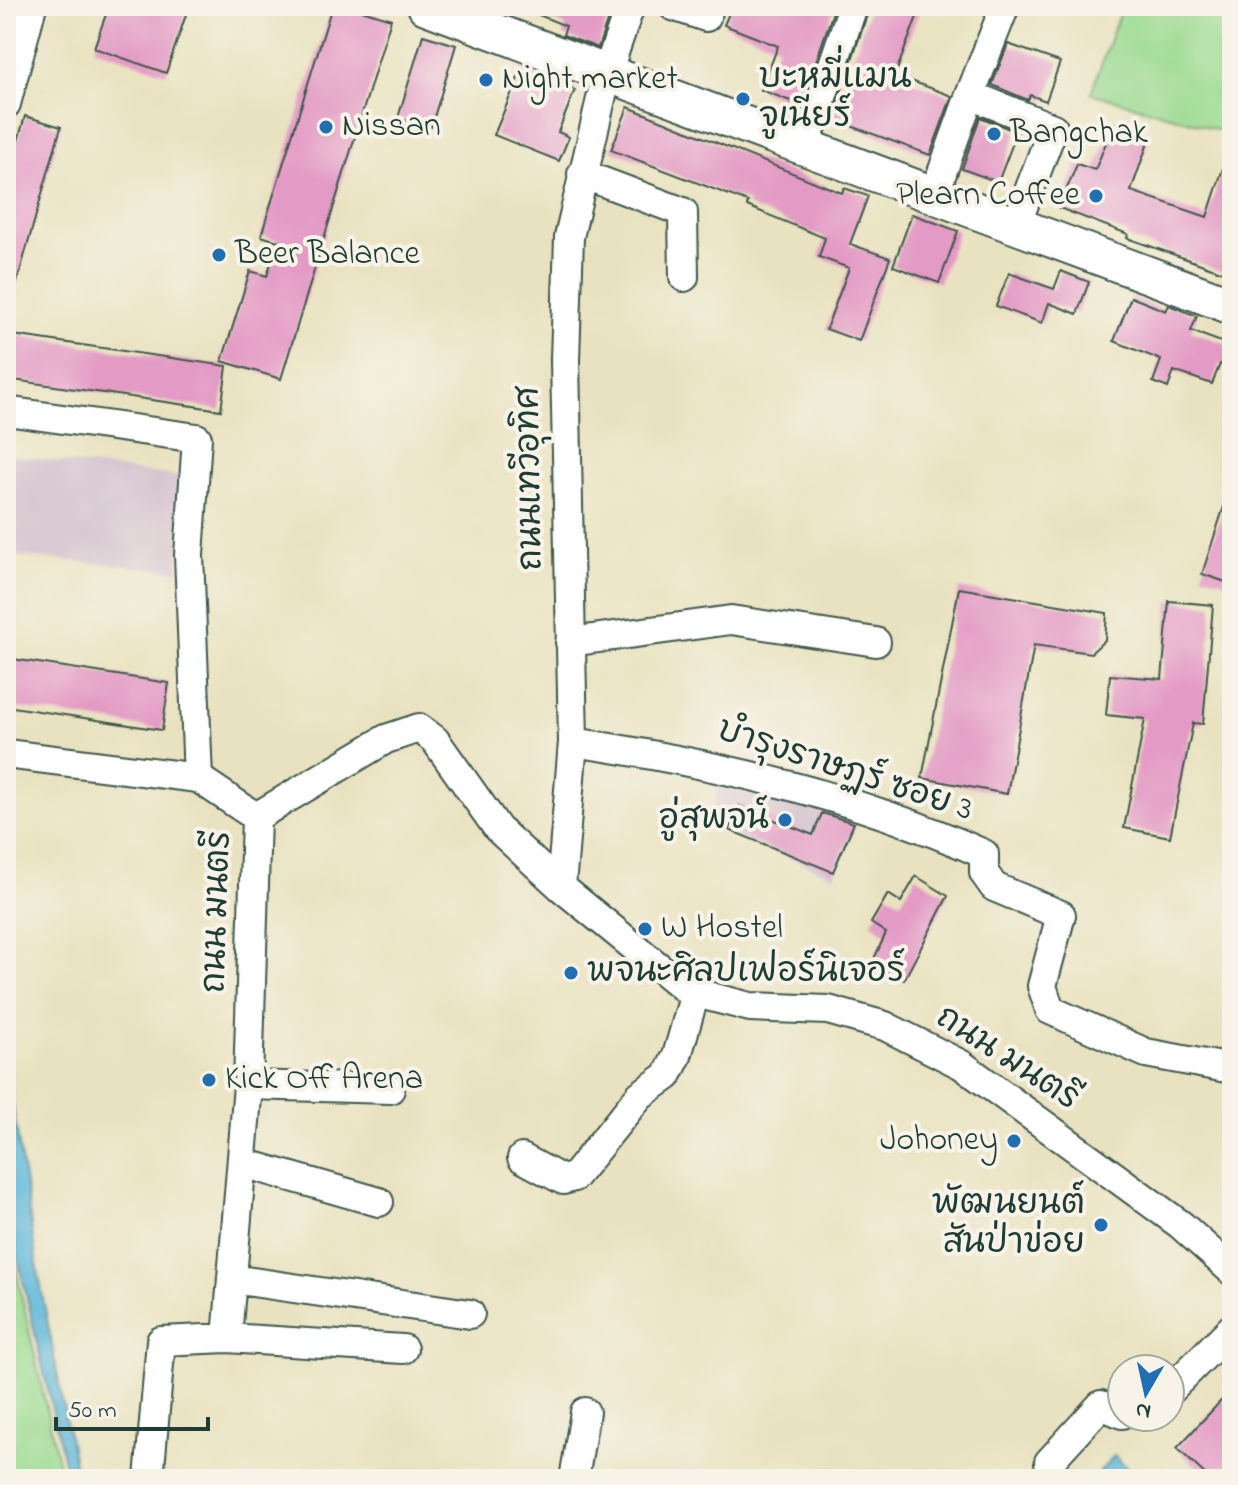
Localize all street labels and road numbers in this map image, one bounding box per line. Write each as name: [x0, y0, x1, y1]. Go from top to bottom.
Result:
street label: ถนนเทวีอุทิศ: [504, 385, 558, 571]
street label: บำรุงราษฏร์ ซอย 3: [711, 706, 979, 836]
street label: ถนน มนตรี: [190, 830, 246, 994]
street label: ถนน มนตรี: [925, 994, 1089, 1124]

